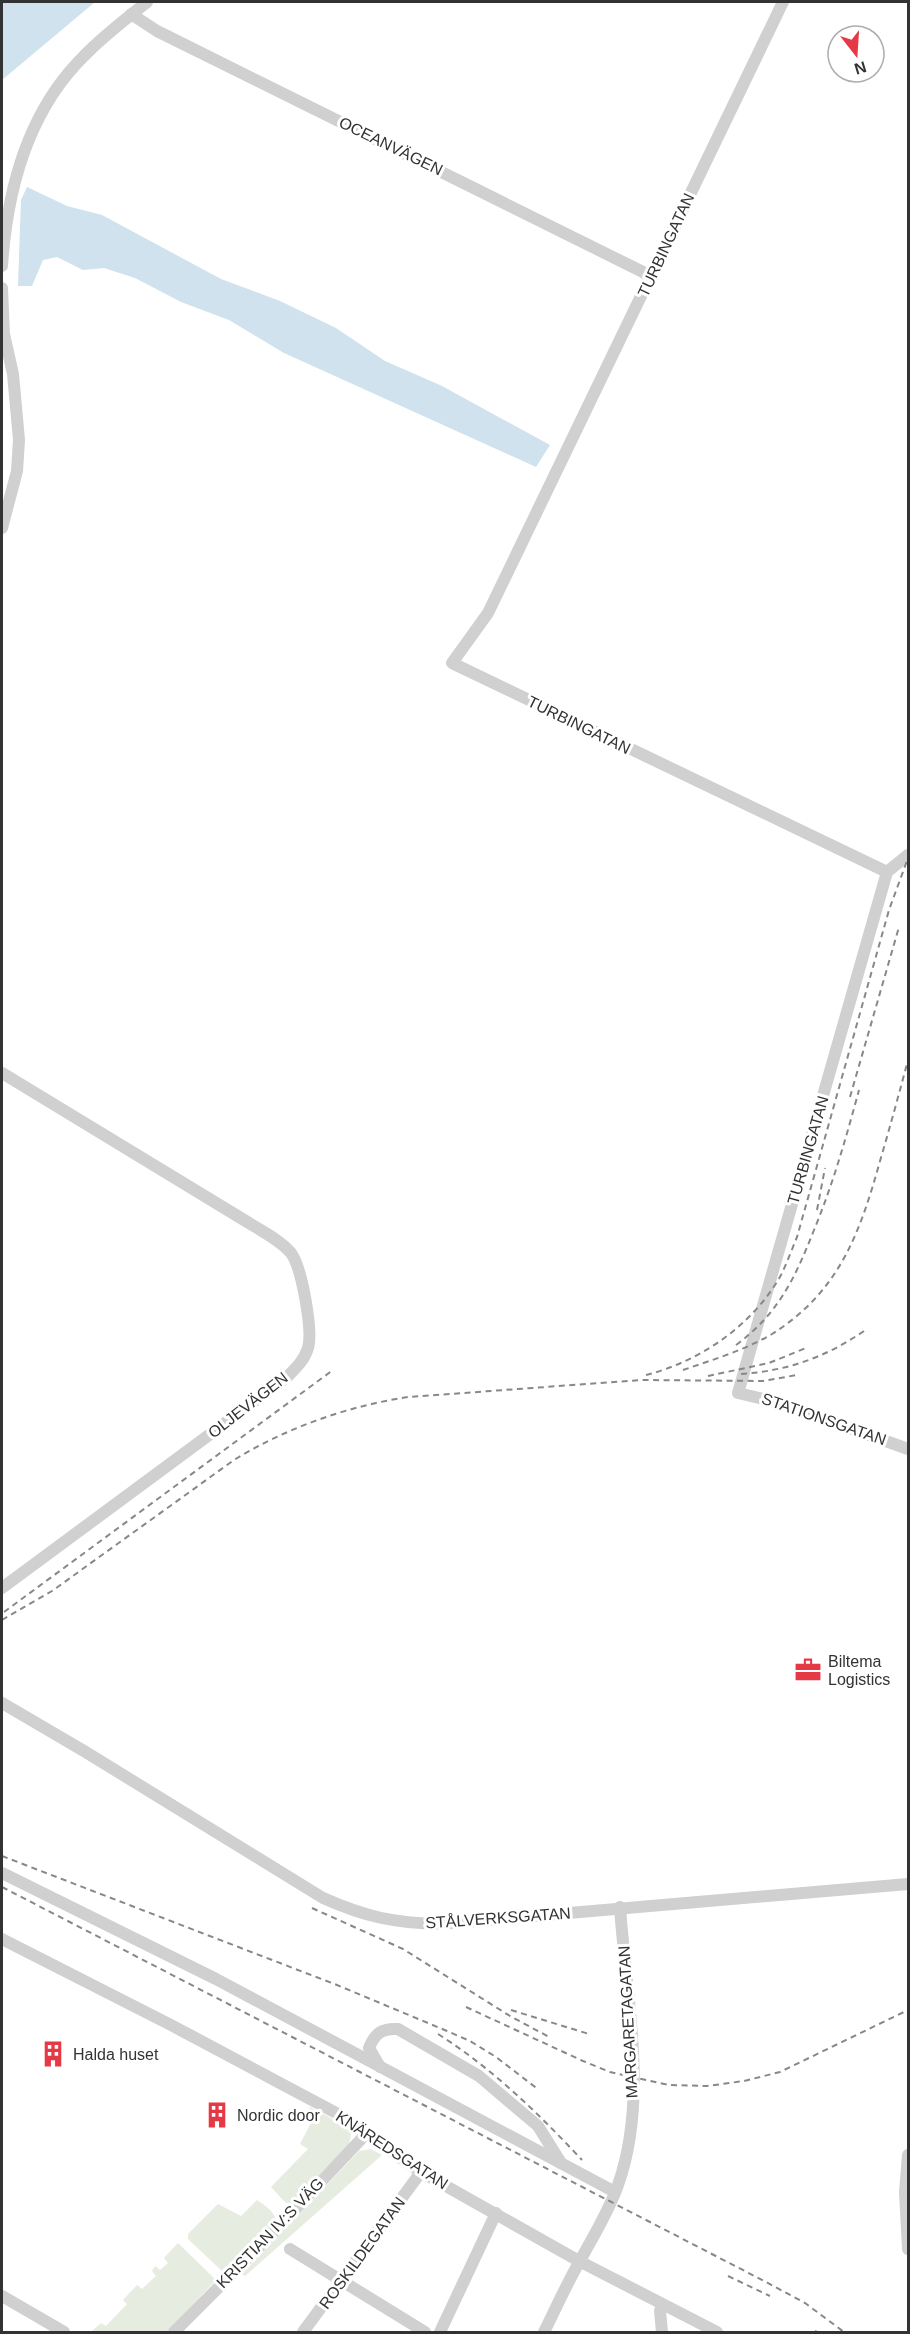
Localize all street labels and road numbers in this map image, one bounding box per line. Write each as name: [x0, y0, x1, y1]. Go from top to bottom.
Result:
street label: OCEANVÄGEN: [337, 114, 445, 178]
street label: TURBINGATAN: [635, 191, 697, 299]
street label: TURBINGATAN: [525, 693, 633, 757]
street label: TURBINGATAN: [784, 1094, 832, 1206]
street label: OLJEVÄGEN: [205, 1369, 291, 1441]
street label: STATIONSGATAN: [760, 1390, 888, 1448]
street label: STÅLVERKSGATAN: [425, 1903, 571, 1932]
street label: MARGARETAGATAN: [616, 1945, 640, 2099]
street label: KNÄREDSGATAN: [333, 2107, 451, 2193]
street label: KRISTIAN IV:S VÄG: [213, 2175, 327, 2291]
street label: ROSKILDEGATAN: [316, 2194, 408, 2312]

